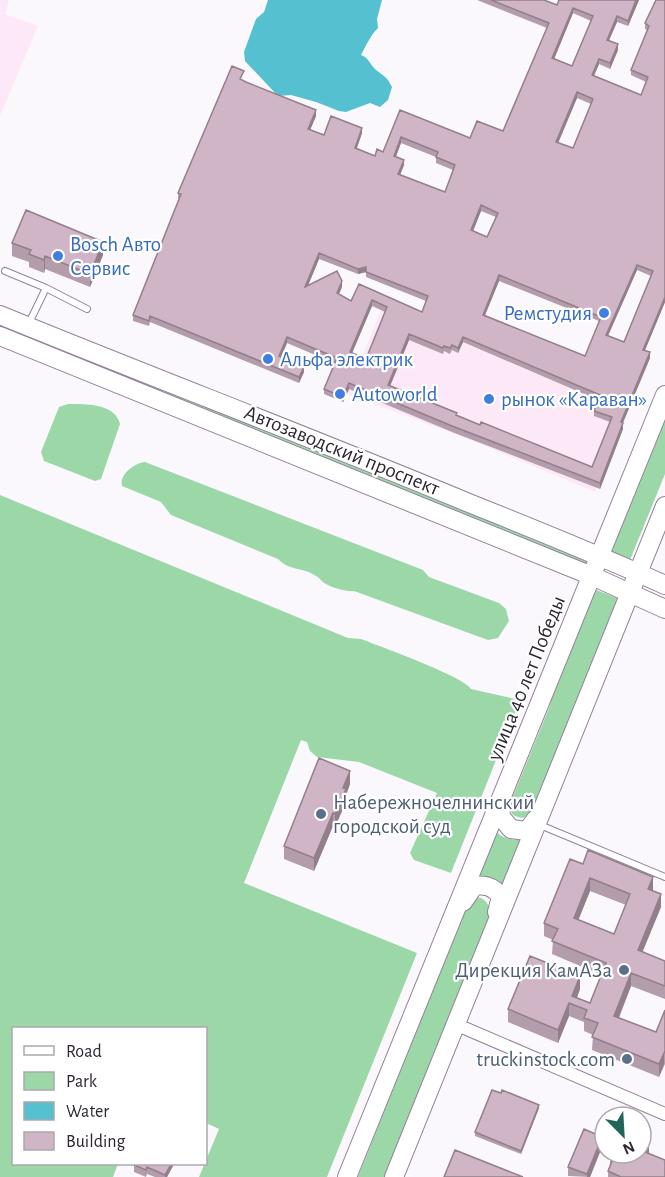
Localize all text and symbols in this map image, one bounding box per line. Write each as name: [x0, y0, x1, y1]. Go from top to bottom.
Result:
place label: Bosch Авто Сервис: [70, 234, 161, 279]
marker: Bosch Авто Сервис: [51, 249, 65, 263]
place label: Ремстудия: [503, 303, 592, 324]
marker: Ремстудия: [597, 306, 611, 320]
place label: Альфа электрик: [280, 349, 413, 370]
marker: Альфа электрик: [261, 352, 275, 366]
place label: Autoworld: [352, 384, 438, 405]
marker: Autoworld: [333, 387, 347, 401]
place label: рынок «Караван»: [501, 389, 647, 410]
marker: рынок «Караван»: [482, 392, 496, 406]
street label: Автозаводский проспект: [241, 402, 443, 499]
street label: улица 40 лет Победы: [483, 593, 569, 765]
place label: Набережночелнинский городской суд: [333, 792, 534, 837]
marker: Набережночелнинский городской суд: [314, 807, 328, 821]
place label: Дирекция КамАЗа: [455, 960, 612, 981]
marker: Дирекция КамАЗа: [617, 963, 631, 977]
legend: [12, 1027, 207, 1165]
text: Road: [66, 1043, 102, 1061]
place label: truckinstock.com: [476, 1049, 615, 1070]
marker: truckinstock.com: [620, 1052, 634, 1066]
text: Park: [66, 1073, 98, 1091]
text: Water: [66, 1103, 109, 1121]
north arrow: [593, 1105, 653, 1165]
text: Building: [66, 1133, 126, 1151]
text: N: [620, 1138, 637, 1157]

